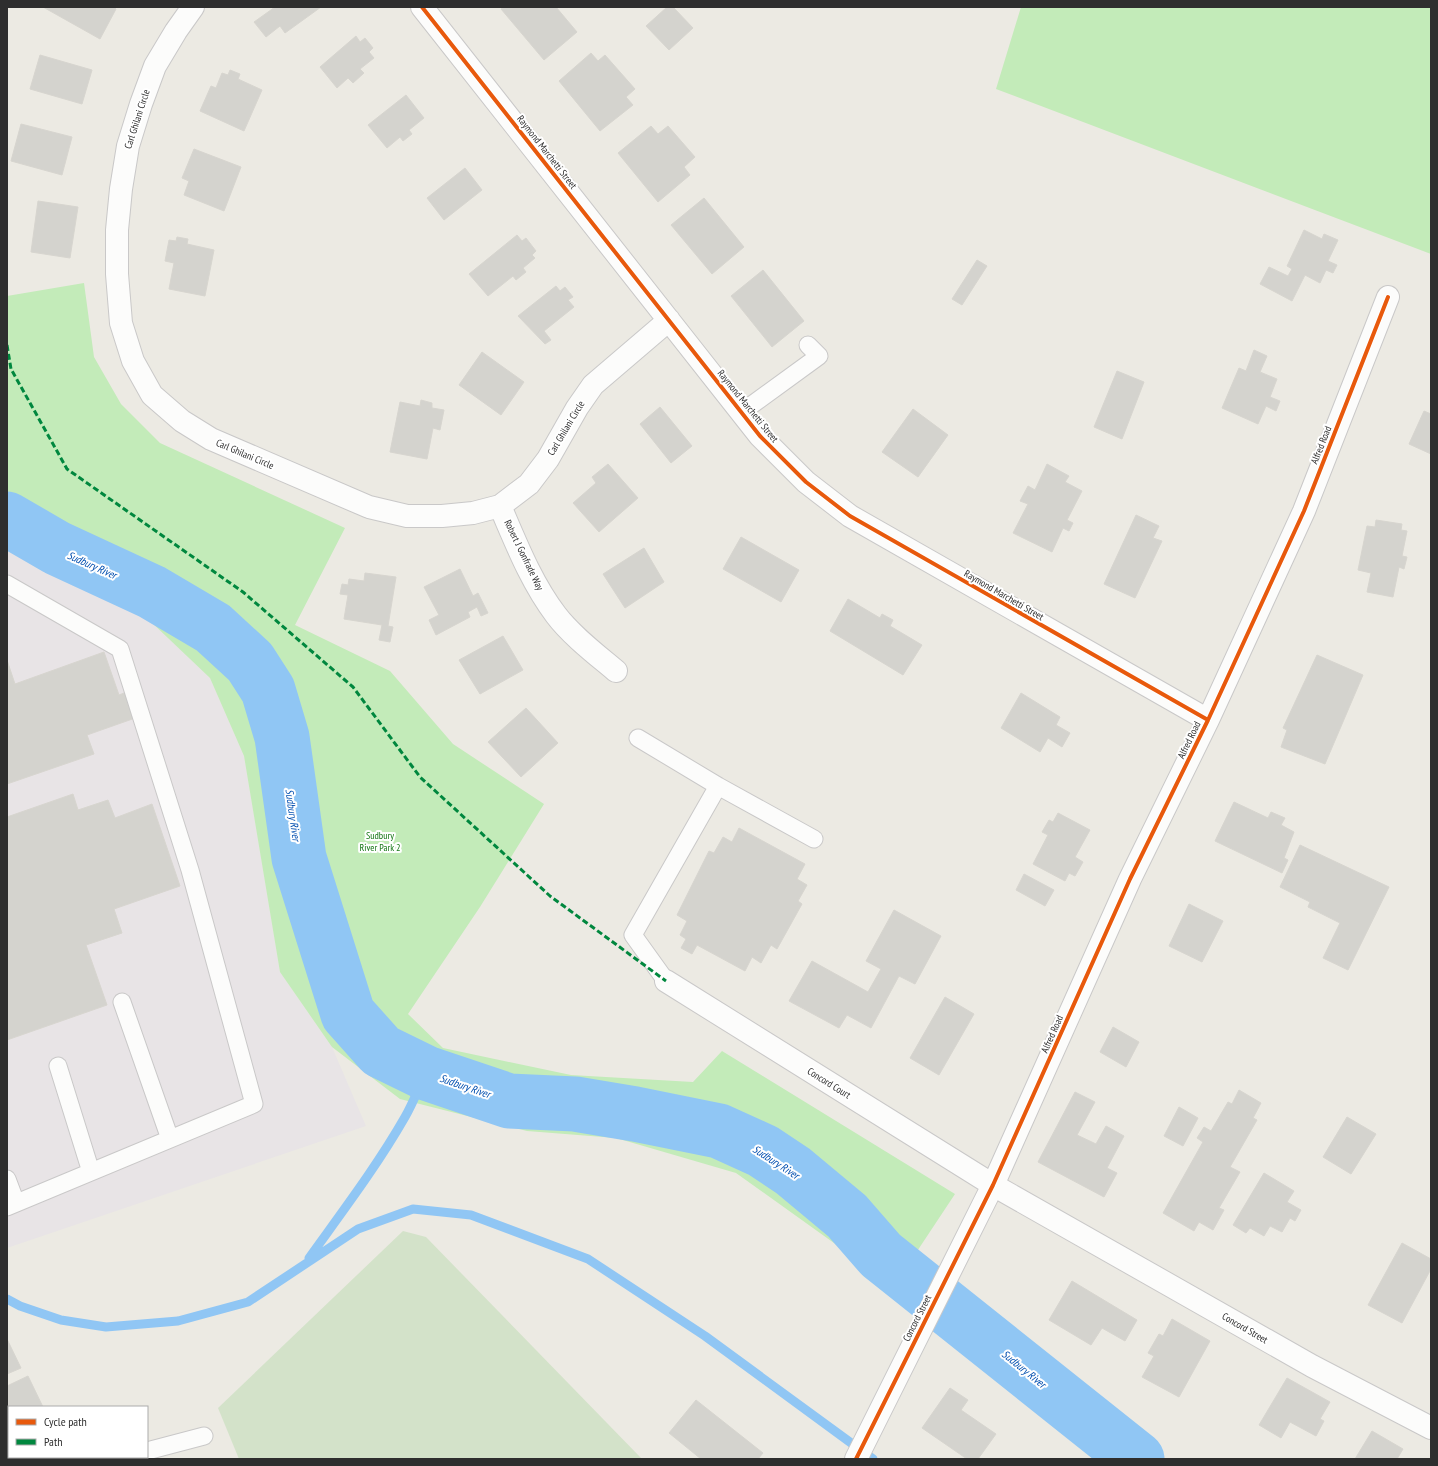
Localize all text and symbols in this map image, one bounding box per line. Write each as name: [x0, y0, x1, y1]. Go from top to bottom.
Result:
street label: Carl Ghilani Circle: [121, 88, 153, 150]
street label: Raymond Marchetti Street: [514, 113, 580, 192]
street label: Raymond Marchetti Street: [715, 367, 782, 445]
street label: Carl Ghilani Circle: [545, 398, 587, 458]
street label: Alfred Road: [1307, 424, 1335, 466]
street label: Carl Ghilani Circle: [214, 436, 276, 472]
street label: Robert J Gonfrade Way: [501, 518, 547, 593]
water label: Sudbury River: [65, 548, 121, 583]
street label: Raymond Marchetti Street: [962, 567, 1046, 623]
street label: Alfred Road: [1174, 719, 1204, 761]
water label: Sudbury River: [282, 788, 304, 844]
park label: Sudbury River Park 2: [359, 829, 401, 854]
street label: Alfred Road: [1038, 1013, 1066, 1055]
street label: Concord Court: [805, 1065, 853, 1102]
water label: Sudbury River: [438, 1071, 494, 1102]
water label: Sudbury River: [750, 1142, 803, 1183]
street label: Concord Street: [900, 1292, 934, 1344]
street label: Concord Street: [1220, 1310, 1270, 1346]
water label: Sudbury River: [999, 1347, 1050, 1392]
legend: [8, 1406, 148, 1458]
text: Cycle path: [44, 1414, 87, 1429]
text: Path: [44, 1434, 62, 1449]

